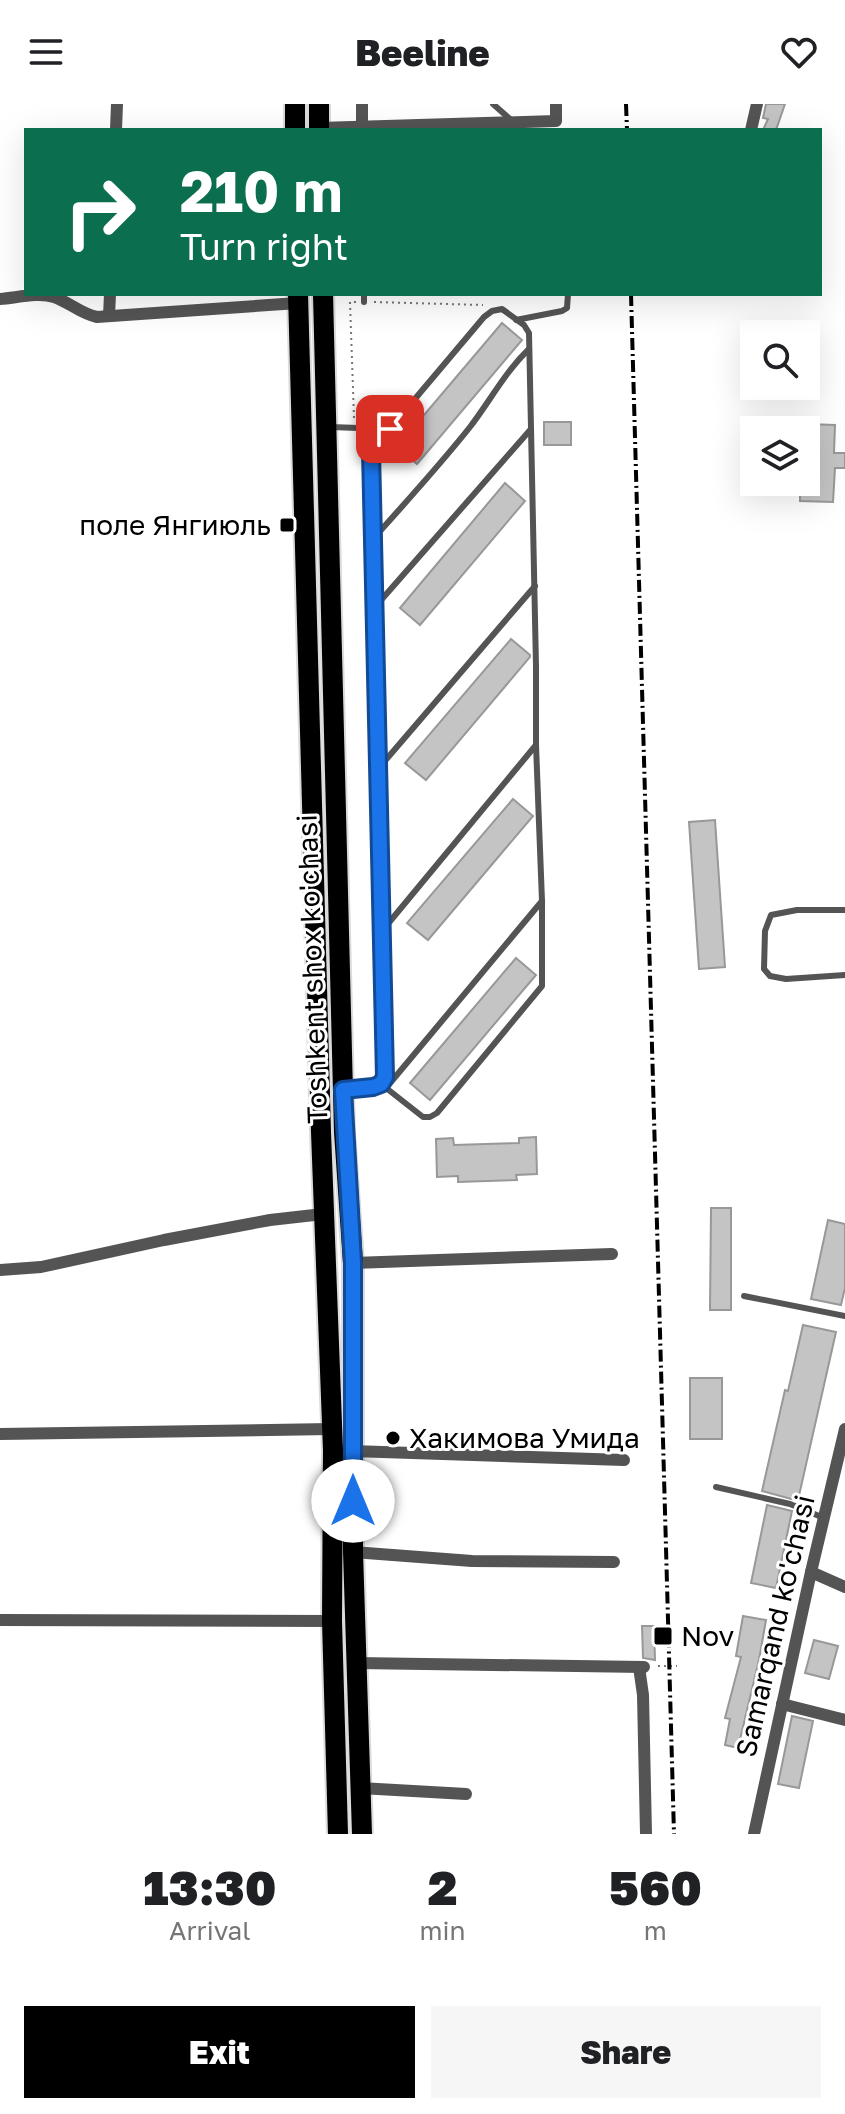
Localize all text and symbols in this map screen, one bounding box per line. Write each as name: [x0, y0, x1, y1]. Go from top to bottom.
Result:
icon: menu: [24, 30, 68, 74]
icon: heart: [777, 30, 821, 74]
text: Beeline: [355, 31, 490, 74]
text: 210 m: [180, 157, 342, 224]
icon: right: [48, 160, 152, 264]
text: Turn right: [180, 225, 348, 268]
map controls: [740, 320, 820, 496]
button: search: [740, 320, 820, 400]
pin: [356, 395, 424, 463]
icon: arrive: [368, 407, 412, 451]
button: layers: [740, 416, 820, 496]
place label: поле Янгиюль: [79, 508, 271, 541]
marker: поле Янгиюль: [278, 516, 296, 534]
street label: Toshkent shox ko'chasi: [290, 814, 333, 1124]
place label: Хакимова Умида: [409, 1421, 640, 1454]
marker: Хакимова Умида: [384, 1429, 402, 1447]
position arrow: [311, 1459, 395, 1543]
street label: Samarqand ko'chasi: [728, 1492, 821, 1760]
place label: Nov: [681, 1619, 735, 1652]
marker: Nov: [652, 1625, 674, 1647]
text: 13:30: [143, 1858, 276, 1916]
text: 2: [428, 1858, 457, 1916]
text: 560: [609, 1858, 702, 1916]
text: Arrival: [169, 1915, 251, 1946]
text: min: [420, 1915, 466, 1946]
text: m: [644, 1915, 667, 1946]
button: Exit: [24, 2006, 415, 2098]
button: Share: [431, 2006, 821, 2098]

